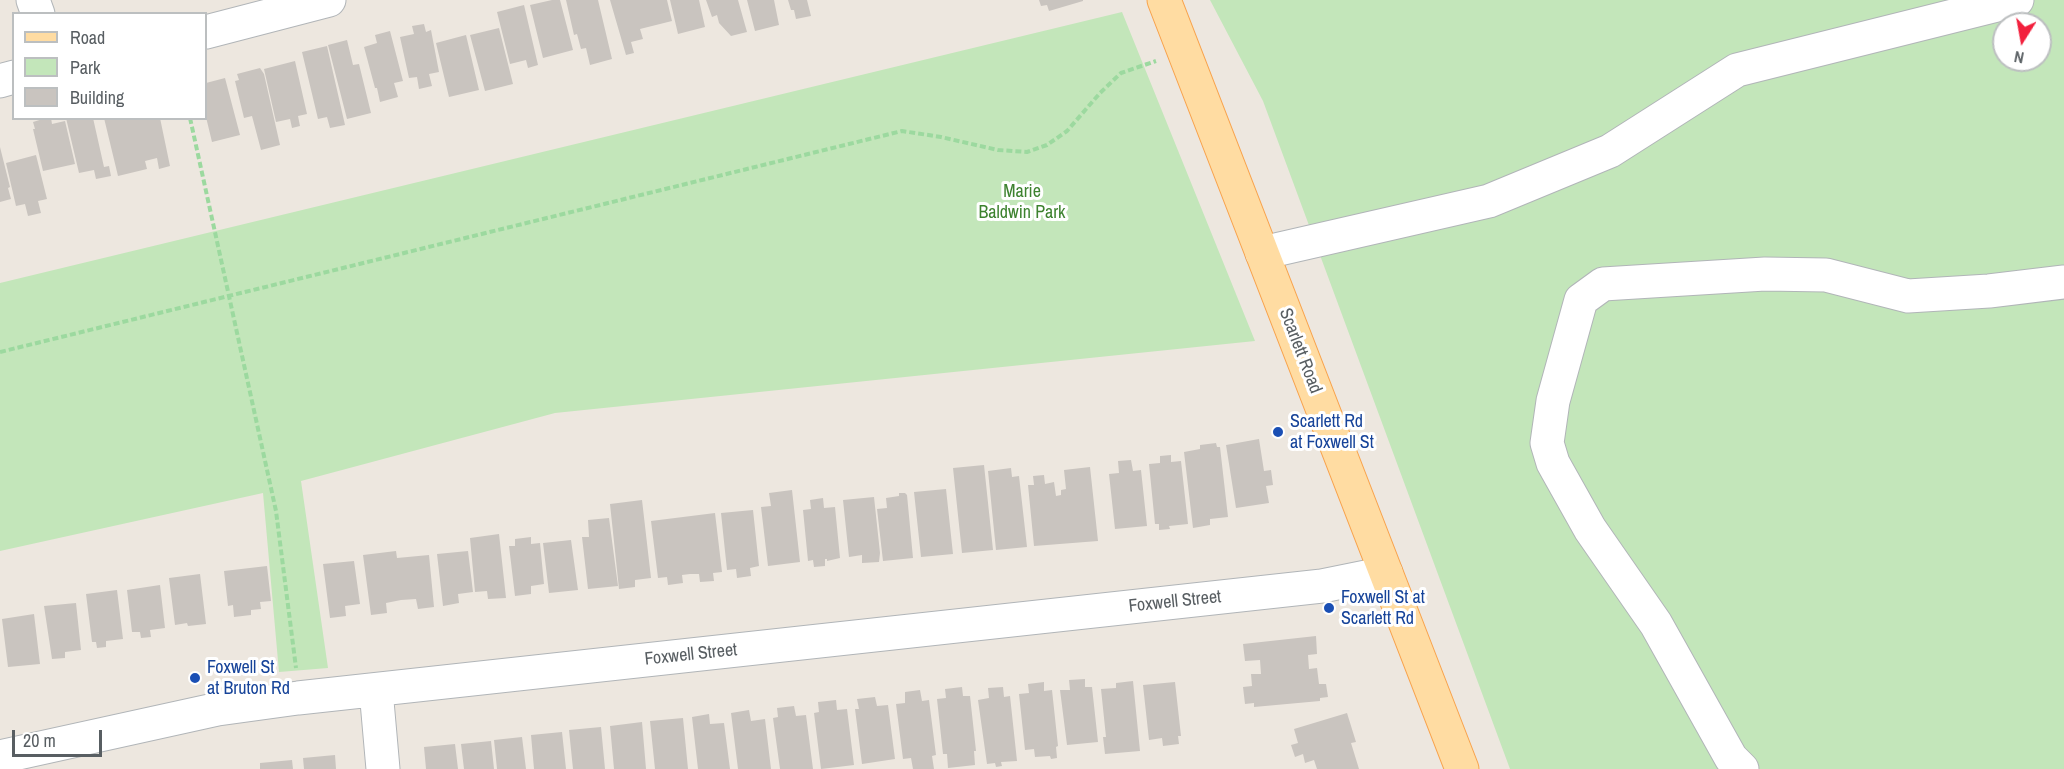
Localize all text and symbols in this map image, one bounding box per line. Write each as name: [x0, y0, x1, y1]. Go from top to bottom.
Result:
legend: [12, 12, 207, 120]
north arrow: [1992, 12, 2052, 72]
text: Road: [70, 25, 105, 50]
text: N: [2012, 46, 2026, 69]
text: Park: [70, 55, 100, 80]
text: Building: [70, 85, 124, 110]
park label: Marie Baldwin Park: [979, 181, 1065, 224]
street label: Scarlett Road: [1274, 305, 1326, 397]
place label: Scarlett Rd at Foxwell St: [1290, 411, 1374, 454]
marker: Scarlett Rd at Foxwell St: [1271, 425, 1285, 439]
street label: Foxwell Street: [1128, 586, 1222, 618]
place label: Foxwell St at Scarlett Rd: [1341, 587, 1425, 630]
marker: Foxwell St at Scarlett Rd: [1322, 601, 1336, 615]
street label: Foxwell Street: [644, 639, 738, 671]
place label: Foxwell St at Bruton Rd: [207, 657, 290, 700]
marker: Foxwell St at Bruton Rd: [188, 671, 202, 685]
scale bar: [15, 718, 105, 756]
text: 20 m: [23, 728, 56, 753]

